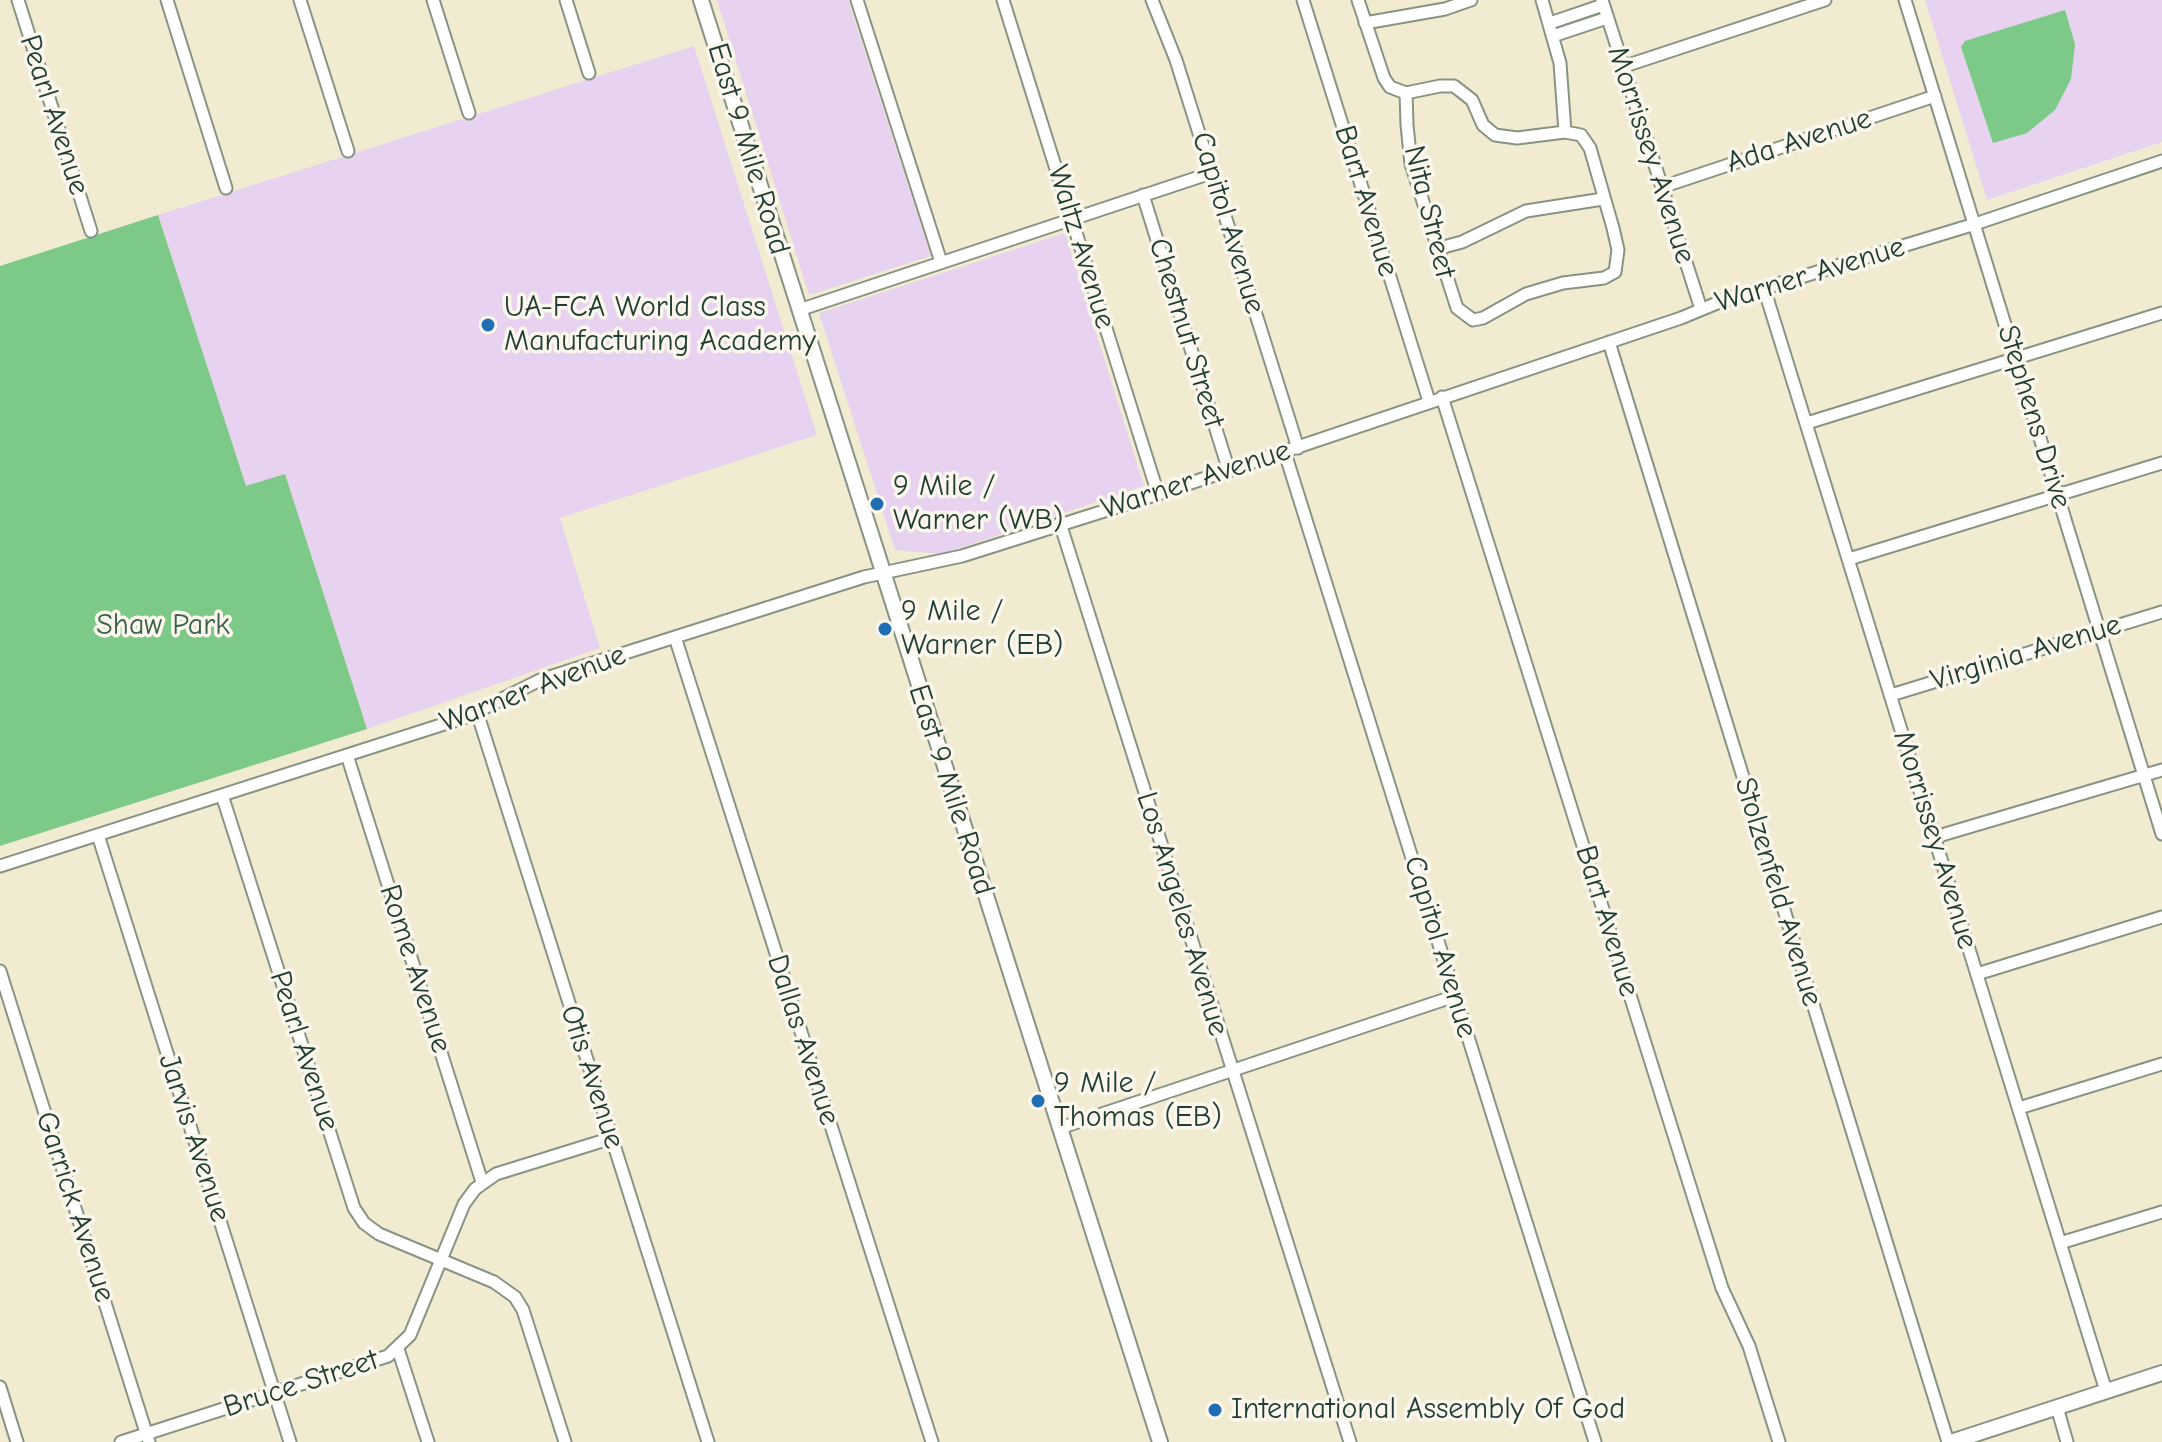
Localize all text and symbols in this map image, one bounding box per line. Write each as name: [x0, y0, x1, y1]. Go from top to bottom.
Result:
street label: Pearl Avenue: [11, 31, 97, 199]
street label: East 9 Mile Road: [699, 39, 797, 259]
street label: Morrissey Avenue: [1599, 42, 1703, 268]
street label: Ada Avenue: [1722, 101, 1876, 181]
street label: Bart Avenue: [1326, 121, 1406, 281]
street label: Capitol Avenue: [1183, 128, 1273, 318]
street label: Nita Street: [1395, 142, 1463, 282]
street label: Waltz Avenue: [1039, 161, 1123, 333]
street label: Warner Avenue: [1711, 229, 1909, 321]
street label: Chestnut Street: [1140, 234, 1232, 432]
place label: UA-FCA World Class Manufacturing Academy: [504, 290, 816, 360]
marker: UA-FCA World Class Manufacturing Academy: [479, 316, 497, 334]
street label: Stephens Drive: [1989, 321, 2079, 513]
street label: Warner Avenue: [1097, 433, 1295, 527]
place label: 9 Mile / Warner (WB): [893, 469, 1063, 540]
marker: 9 Mile / Warner (WB): [868, 495, 886, 513]
place label: 9 Mile / Warner (EB): [901, 594, 1063, 664]
street label: Virginia Avenue: [1927, 607, 2125, 699]
park label: Shaw Park: [96, 608, 230, 644]
marker: 9 Mile / Warner (EB): [876, 620, 894, 638]
street label: Warner Avenue: [435, 637, 631, 741]
street label: East 9 Mile Road: [900, 680, 1002, 900]
street label: Morrissey Avenue: [1885, 727, 1985, 953]
street label: Stolzenfeld Avenue: [1726, 773, 1830, 1011]
street label: Los Angeles Avenue: [1128, 788, 1236, 1040]
street label: Bart Avenue: [1567, 841, 1647, 1001]
street label: Capitol Avenue: [1395, 852, 1485, 1042]
street label: Rome Avenue: [371, 880, 459, 1058]
street label: Dallas Avenue: [759, 950, 847, 1130]
street label: Pearl Avenue: [261, 967, 347, 1135]
street label: Otis Avenue: [552, 1001, 632, 1153]
street label: Jarvis Avenue: [150, 1050, 238, 1226]
place label: 9 Mile / Thomas (EB): [1054, 1066, 1222, 1136]
marker: 9 Mile / Thomas (EB): [1029, 1092, 1047, 1110]
street label: Garrick Avenue: [27, 1107, 123, 1307]
street label: Bruce Street: [219, 1342, 383, 1426]
place label: International Assembly Of God: [1231, 1392, 1625, 1428]
marker: International Assembly Of God: [1206, 1401, 1224, 1419]

